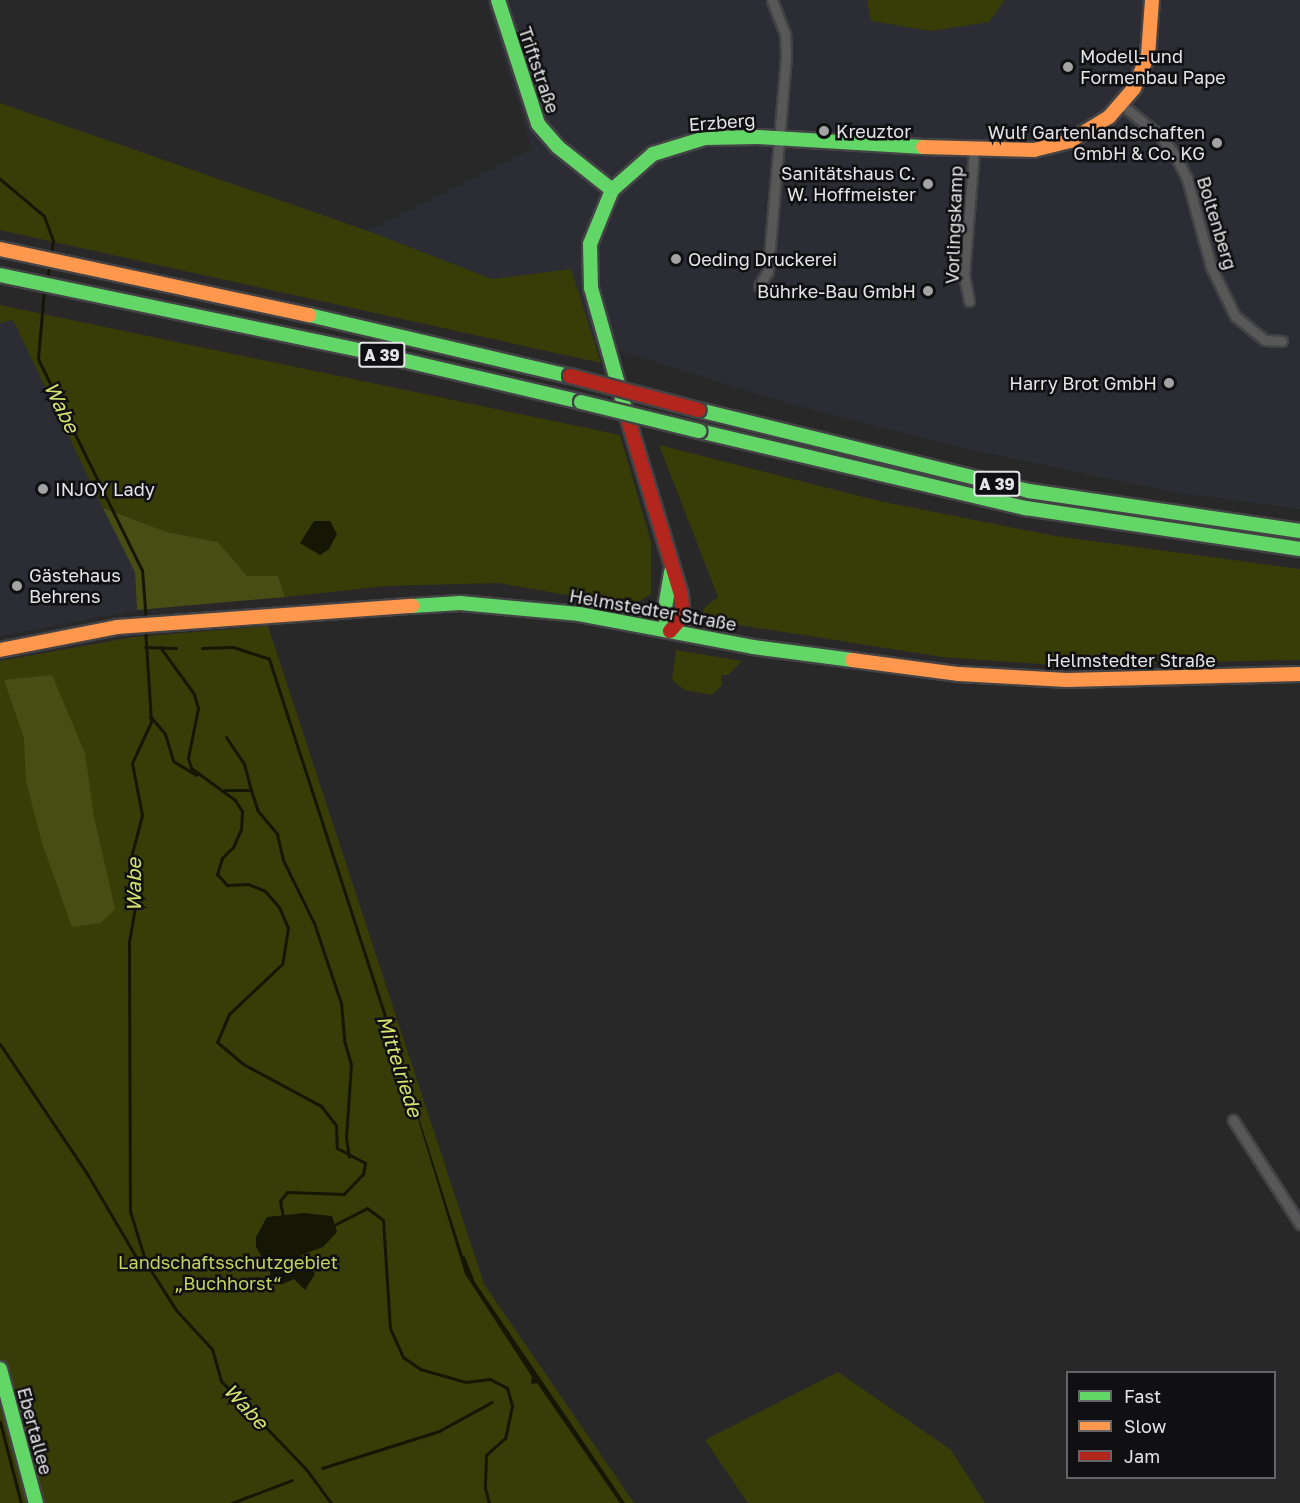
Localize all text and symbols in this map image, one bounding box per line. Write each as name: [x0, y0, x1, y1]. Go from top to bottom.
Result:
street label: Triftstraße: [514, 24, 564, 116]
place label: Modell- und Formenbau Pape: [1080, 46, 1226, 88]
marker: Modell- und Formenbau Pape: [1061, 60, 1075, 74]
street label: Erzberg: [688, 109, 756, 135]
place label: Kreuztor: [836, 120, 911, 142]
place label: Wulf Gartenlandschaften GmbH & Co. KG: [988, 122, 1205, 164]
marker: Kreuztor: [817, 124, 831, 138]
marker: Wulf Gartenlandschaften GmbH & Co. KG: [1210, 136, 1224, 150]
place label: Sanitätshaus C. W. Hoffmeister: [781, 163, 916, 206]
street label: Vorlingskamp: [941, 166, 967, 284]
street label: Boltenberg: [1193, 174, 1241, 272]
marker: Sanitätshaus C. W. Hoffmeister: [921, 177, 935, 191]
place label: Oeding Druckerei: [688, 248, 837, 270]
marker: Oeding Druckerei: [669, 252, 683, 266]
place label: Bührke-Bau GmbH: [757, 280, 916, 302]
marker: Bührke-Bau GmbH: [921, 284, 935, 298]
road number: A 39: [358, 342, 406, 368]
place label: Harry Brot GmbH: [1009, 372, 1157, 394]
marker: Harry Brot GmbH: [1162, 376, 1176, 390]
water label: Wabe: [39, 378, 85, 436]
road number: A 39: [973, 471, 1021, 497]
place label: INJOY Lady: [55, 478, 155, 500]
marker: INJOY Lady: [36, 482, 50, 496]
place label: Gästehaus Behrens: [29, 565, 121, 608]
marker: Gästehaus Behrens: [10, 579, 24, 593]
street label: Helmstedter Straße: [568, 585, 738, 635]
street label: Helmstedter Straße: [1046, 649, 1216, 671]
water label: Wabe: [121, 858, 145, 912]
water label: Mittelriede: [372, 1012, 428, 1120]
park label: Landschaftsschutzgebiet „Buchhorst“: [118, 1252, 338, 1294]
legend: [1066, 1371, 1276, 1479]
water label: Wabe: [219, 1378, 273, 1434]
street label: Ebertallee: [13, 1385, 57, 1477]
text: Fast: [1124, 1385, 1161, 1407]
text: Slow: [1124, 1415, 1166, 1437]
text: Jam: [1124, 1445, 1160, 1467]

